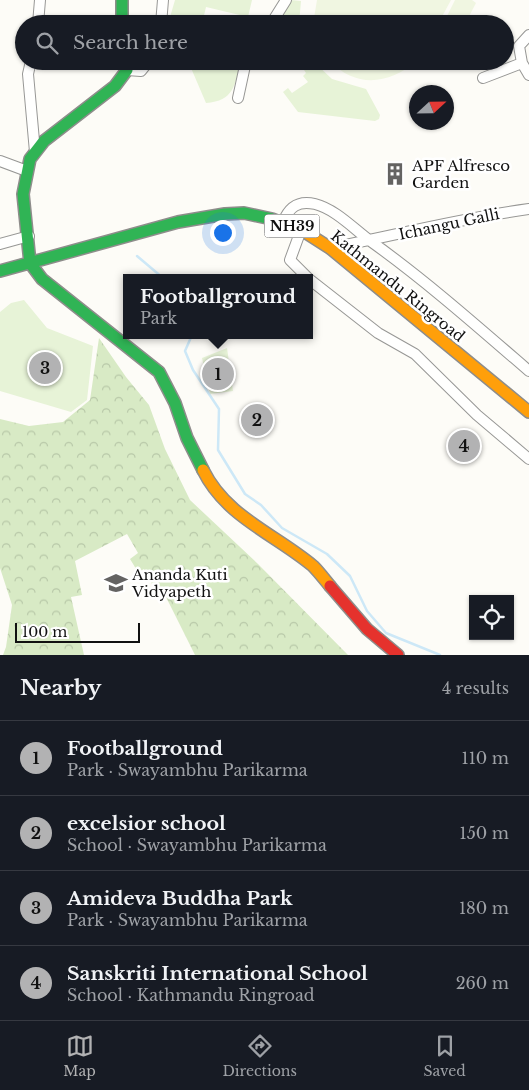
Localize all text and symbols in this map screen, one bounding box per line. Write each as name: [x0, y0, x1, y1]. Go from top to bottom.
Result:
search box: [15, 15, 514, 70]
icon: search: [33, 29, 61, 57]
text: Search here: [73, 31, 188, 54]
north arrow: [409, 85, 454, 130]
place label: APF Alfresco Garden: [411, 156, 510, 192]
building icon: APF Alfresco Garden: [382, 161, 408, 187]
street label: Ichangu Galli: [397, 204, 501, 244]
road number: NH39: [264, 215, 320, 238]
your location: [210, 220, 236, 246]
street label: Kathmandu Ringroad: [327, 226, 469, 346]
popup: [123, 274, 313, 339]
text: Footballground: [140, 285, 296, 308]
text: Park: [140, 308, 177, 328]
pin: 3: [29, 349, 61, 387]
pin: 1: [202, 355, 234, 393]
pin: 2: [241, 401, 273, 439]
pin: 4: [448, 427, 480, 465]
place label: Ananda Kuti Vidyapeth: [131, 565, 228, 601]
school or university icon: Ananda Kuti Vidyapeth: [103, 570, 129, 596]
map controls: [469, 595, 514, 640]
button: locate: [469, 595, 514, 640]
scale bar: [15, 620, 140, 643]
text: 100 m: [22, 623, 67, 641]
text: Nearby: [20, 675, 101, 701]
text: 4 results: [442, 678, 509, 698]
text: Footballground: [67, 737, 223, 760]
text: 1: [33, 748, 39, 768]
text: 110 m: [462, 748, 509, 768]
text: Park · Swayambhu Parikarma: [67, 760, 308, 780]
text: excelsior school: [67, 812, 226, 835]
text: 2: [31, 823, 41, 843]
text: 150 m: [460, 823, 509, 843]
text: School · Swayambhu Parikarma: [67, 835, 327, 855]
text: Amideva Buddha Park: [67, 887, 293, 910]
text: 3: [31, 898, 41, 918]
text: 180 m: [459, 898, 509, 918]
text: Park · Swayambhu Parikarma: [67, 910, 308, 930]
text: Sanskriti International School: [67, 962, 368, 985]
text: 4: [31, 973, 41, 993]
text: 260 m: [456, 973, 509, 993]
text: School · Kathmandu Ringroad: [67, 985, 315, 1005]
tab: Map: [63, 1032, 96, 1080]
tab: Directions: [222, 1032, 297, 1080]
tab: Saved: [423, 1032, 466, 1080]

